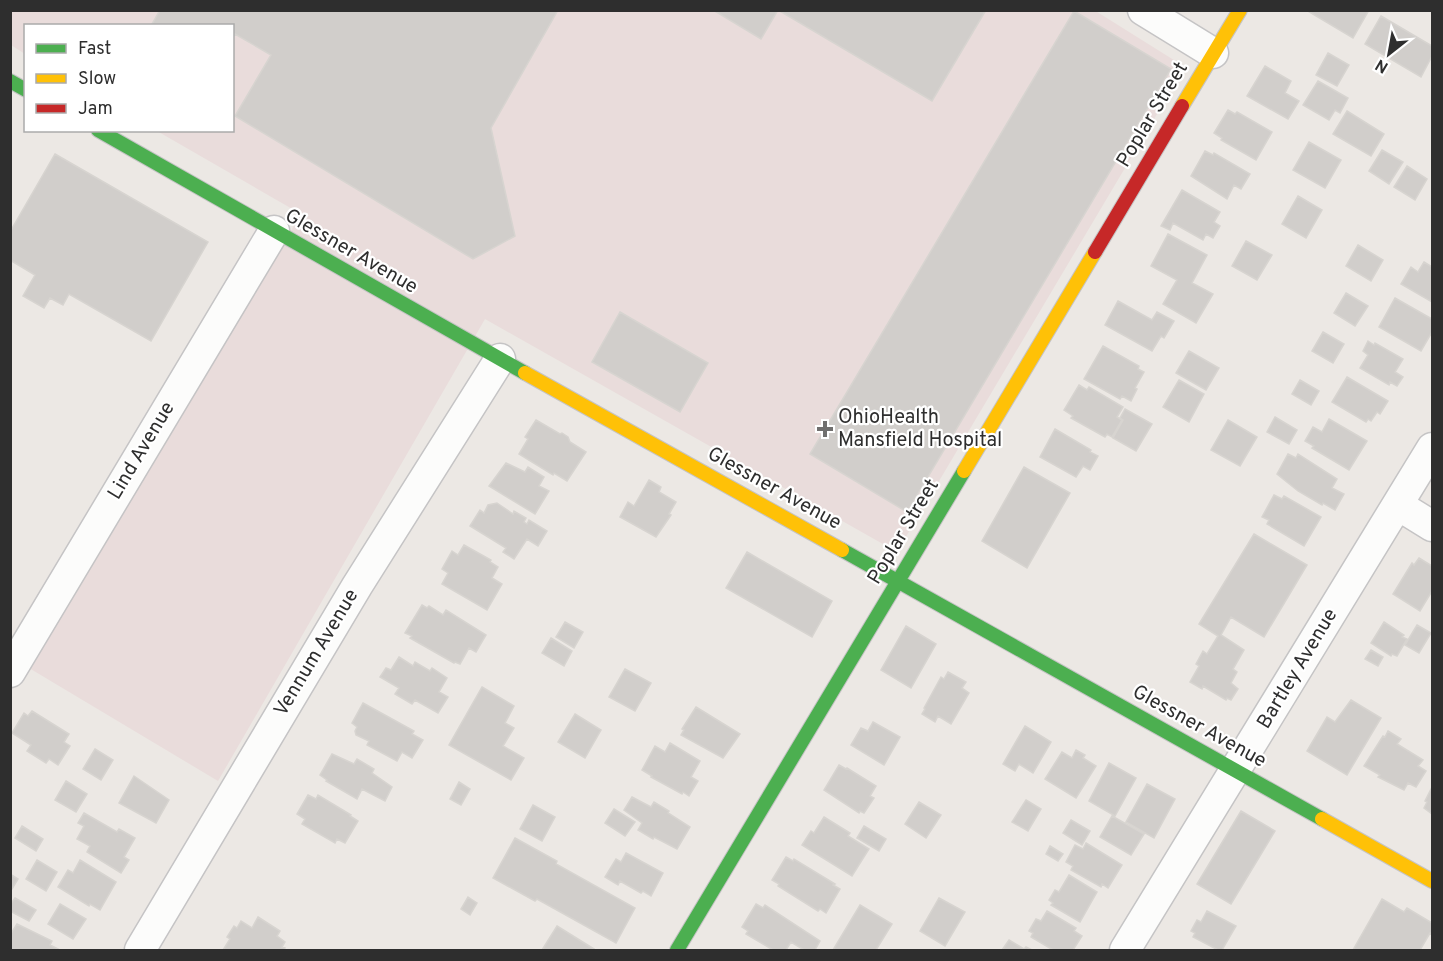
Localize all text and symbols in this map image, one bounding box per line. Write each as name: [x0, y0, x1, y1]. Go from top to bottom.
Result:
legend: [24, 24, 234, 132]
north arrow: [1359, 24, 1419, 84]
text: Fast: [78, 38, 111, 61]
text: N: [1372, 54, 1392, 77]
street label: Poplar Street: [1111, 57, 1195, 173]
text: Slow: [78, 68, 116, 91]
text: Jam: [78, 98, 113, 121]
street label: Glessner Avenue: [280, 203, 422, 301]
street label: Lind Avenue: [103, 397, 181, 505]
place label: OhioHealth Mansfield Hospital: [838, 405, 1002, 454]
marker: OhioHealth Mansfield Hospital: [816, 420, 834, 438]
street label: Glessner Avenue: [702, 441, 846, 537]
street label: Poplar Street: [862, 474, 946, 590]
street label: Vennum Avenue: [269, 585, 365, 721]
street label: Bartley Avenue: [1252, 604, 1344, 734]
street label: Glessner Avenue: [1127, 679, 1271, 775]

